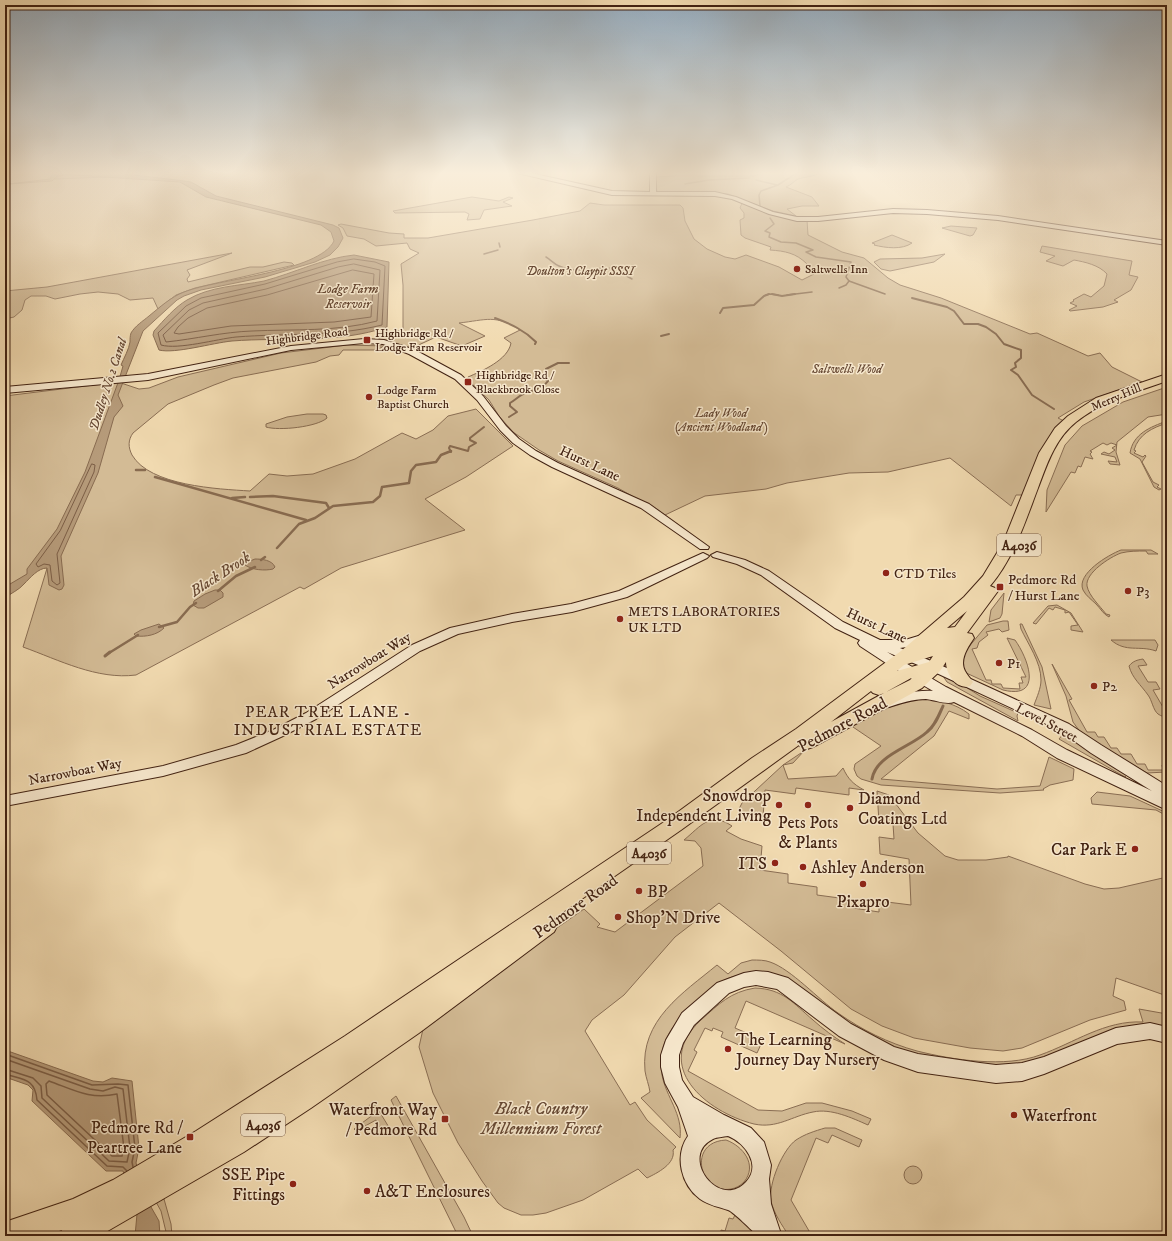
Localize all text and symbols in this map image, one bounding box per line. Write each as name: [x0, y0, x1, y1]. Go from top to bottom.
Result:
place label: Saltwells Inn: [805, 262, 868, 277]
park label: Doulton's Claypit SSSI: [526, 264, 636, 279]
marker: Saltwells Inn: [792, 264, 802, 274]
water label: Lodge Farm Reservoir: [317, 281, 379, 312]
street label: Highbridge Road: [265, 324, 349, 349]
place label: Highbridge Rd / Lodge Farm Reservoir: [375, 326, 483, 355]
water label: Dudley No.2 Canal: [85, 335, 131, 433]
marker: Highbridge Rd / Lodge Farm Reservoir: [362, 335, 372, 345]
park label: Saltwells Wood: [811, 362, 884, 377]
place label: Highbridge Rd / Blackbrook Close: [476, 368, 560, 397]
marker: Highbridge Rd / Blackbrook Close: [463, 377, 473, 387]
street label: Merry Hill: [1089, 380, 1144, 415]
place label: Lodge Farm Baptist Church: [377, 383, 450, 412]
marker: Lodge Farm Baptist Church: [364, 392, 374, 402]
park label: Lady Wood (Ancient Woodland): [675, 406, 767, 435]
street label: Hurst Lane: [556, 442, 623, 486]
road number: A4036: [997, 534, 1041, 556]
water label: Black Brook: [186, 548, 255, 601]
place label: CTD Tiles: [894, 565, 956, 583]
marker: CTD Tiles: [881, 568, 891, 578]
place label: Pedmore Rd / Hurst Lane: [1008, 571, 1080, 605]
marker: Pedmore Rd / Hurst Lane: [995, 582, 1005, 592]
place label: P3: [1136, 583, 1149, 601]
marker: P3: [1123, 586, 1133, 596]
place label: METS LABORATORIES UK LTD: [628, 603, 780, 637]
street label: Hurst Lane: [843, 604, 910, 648]
marker: METS LABORATORIES UK LTD: [615, 614, 625, 624]
street label: Narrowboat Way: [325, 628, 415, 694]
place label: P1: [1007, 655, 1020, 673]
marker: P1: [994, 658, 1004, 668]
place label: P2: [1102, 678, 1117, 696]
marker: P2: [1089, 681, 1099, 691]
street label: Pedmore Road: [794, 692, 891, 758]
street label: Level Street: [1012, 699, 1081, 747]
district label: PEAR TREE LANE - INDUSTRIAL ESTATE: [234, 702, 422, 740]
street label: Narrowboat Way: [27, 754, 124, 790]
place label: Snowdrop Independent Living: [636, 785, 772, 827]
place label: Diamond Coatings Ltd: [858, 788, 948, 830]
marker: Snowdrop Independent Living: [774, 800, 784, 810]
marker: Pets Pots & Plants: [803, 800, 813, 810]
marker: Diamond Coatings Ltd: [845, 803, 855, 813]
place label: Pets Pots & Plants: [778, 812, 839, 854]
place label: Car Park E: [1051, 839, 1127, 861]
road number: A4036: [627, 842, 671, 864]
marker: Car Park E: [1130, 844, 1140, 854]
place label: ITS: [738, 853, 767, 875]
place label: Ashley Anderson: [811, 857, 925, 879]
marker: ITS: [770, 858, 780, 868]
marker: Ashley Anderson: [798, 862, 808, 872]
street label: Pedmore Road: [529, 869, 623, 944]
marker: Pixapro: [858, 879, 868, 889]
place label: BP: [647, 881, 668, 903]
marker: BP: [634, 886, 644, 896]
place label: Pixapro: [837, 891, 889, 913]
place label: Shop'N Drive: [626, 907, 720, 929]
marker: Shop'N Drive: [613, 912, 623, 922]
place label: The Learning Journey Day Nursery: [734, 1029, 881, 1071]
marker: The Learning Journey Day Nursery: [723, 1044, 733, 1054]
park label: Black Country Millennium Forest: [480, 1098, 603, 1140]
place label: Waterfront Way / Pedmore Rd: [328, 1099, 438, 1141]
place label: Waterfront: [1021, 1105, 1097, 1127]
marker: Waterfront: [1009, 1110, 1019, 1120]
road number: A4036: [241, 1114, 285, 1136]
marker: Waterfront Way / Pedmore Rd: [440, 1114, 450, 1124]
place label: Pedmore Rd / Peartree Lane: [87, 1117, 183, 1159]
marker: Pedmore Rd / Peartree Lane: [185, 1132, 195, 1142]
place label: SSE Pipe Fittings: [222, 1164, 285, 1206]
marker: SSE Pipe Fittings: [288, 1179, 298, 1189]
place label: A&T Enclosures: [375, 1181, 490, 1203]
marker: A&T Enclosures: [362, 1186, 372, 1196]

